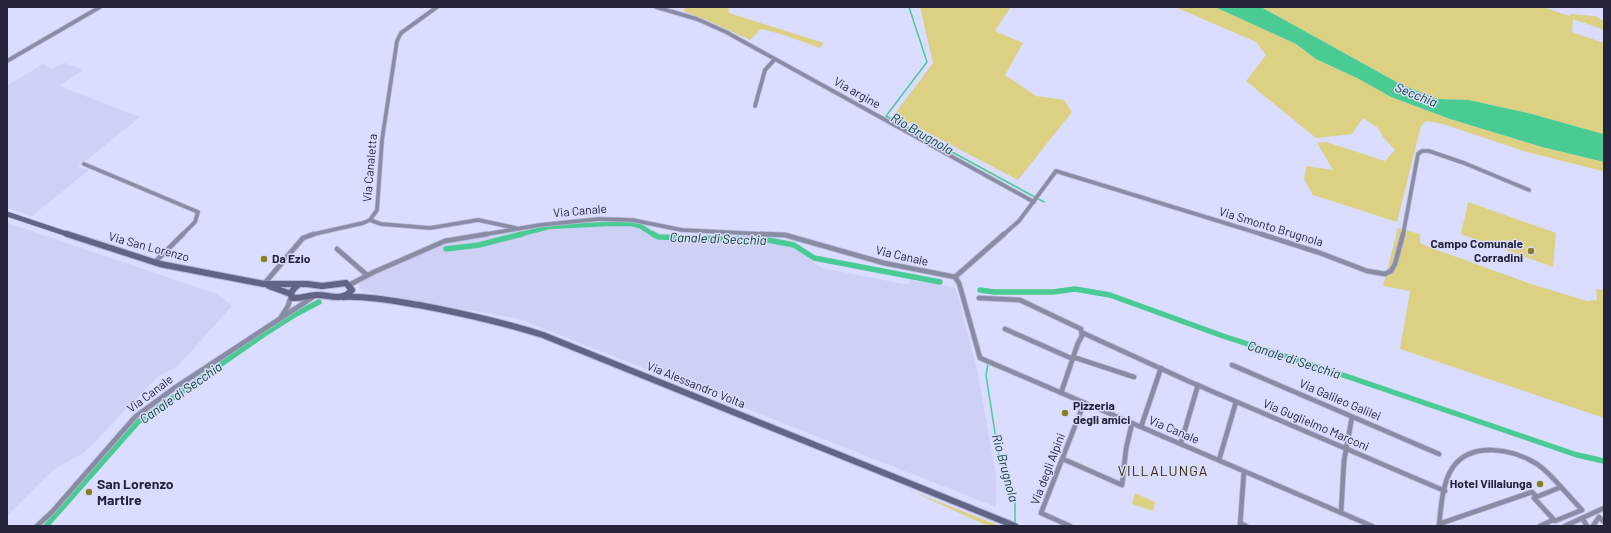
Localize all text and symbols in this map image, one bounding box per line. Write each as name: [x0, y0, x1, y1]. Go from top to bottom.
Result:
street label: Via argine: [831, 74, 883, 112]
water label: Secchia: [1393, 80, 1439, 110]
water label: Rio Brugnola: [888, 110, 956, 158]
street label: Via Canaletta: [360, 133, 380, 203]
street label: Via Canale: [553, 201, 607, 221]
street label: Via Smonto Brugnola: [1217, 204, 1325, 250]
street label: Via San Lorenzo: [107, 229, 191, 265]
water label: Canale di Secchia: [669, 230, 767, 248]
place label: Campo Comunale Corradini: [1431, 237, 1523, 265]
street label: Via Canale: [874, 243, 930, 269]
marker: Campo Comunale Corradini: [1526, 246, 1536, 256]
place label: Da Ezio: [272, 252, 310, 266]
marker: Da Ezio: [259, 254, 269, 264]
water label: Canale di Secchia: [1246, 338, 1342, 382]
water label: Canale di Secchia: [137, 359, 225, 427]
street label: Via Alessandro Volta: [645, 359, 747, 411]
street label: Via Canale: [124, 372, 176, 416]
street label: Via Galileo Galilei: [1297, 376, 1383, 424]
street label: Via Guglielmo Marconi: [1261, 396, 1371, 454]
place label: Pizzeria degli amici: [1073, 399, 1130, 427]
marker: Pizzeria degli amici: [1060, 408, 1070, 418]
street label: Via Canale: [1146, 413, 1202, 447]
street label: Via degli Alpini: [1028, 431, 1068, 507]
water label: Rio Brugnola: [988, 432, 1022, 504]
district label: VILLALUNGA: [1118, 463, 1208, 479]
place label: San Lorenzo Martire: [97, 476, 174, 508]
place label: Hotel Villalunga: [1450, 477, 1532, 491]
marker: Hotel Villalunga: [1535, 479, 1545, 489]
marker: San Lorenzo Martire: [84, 487, 94, 497]

